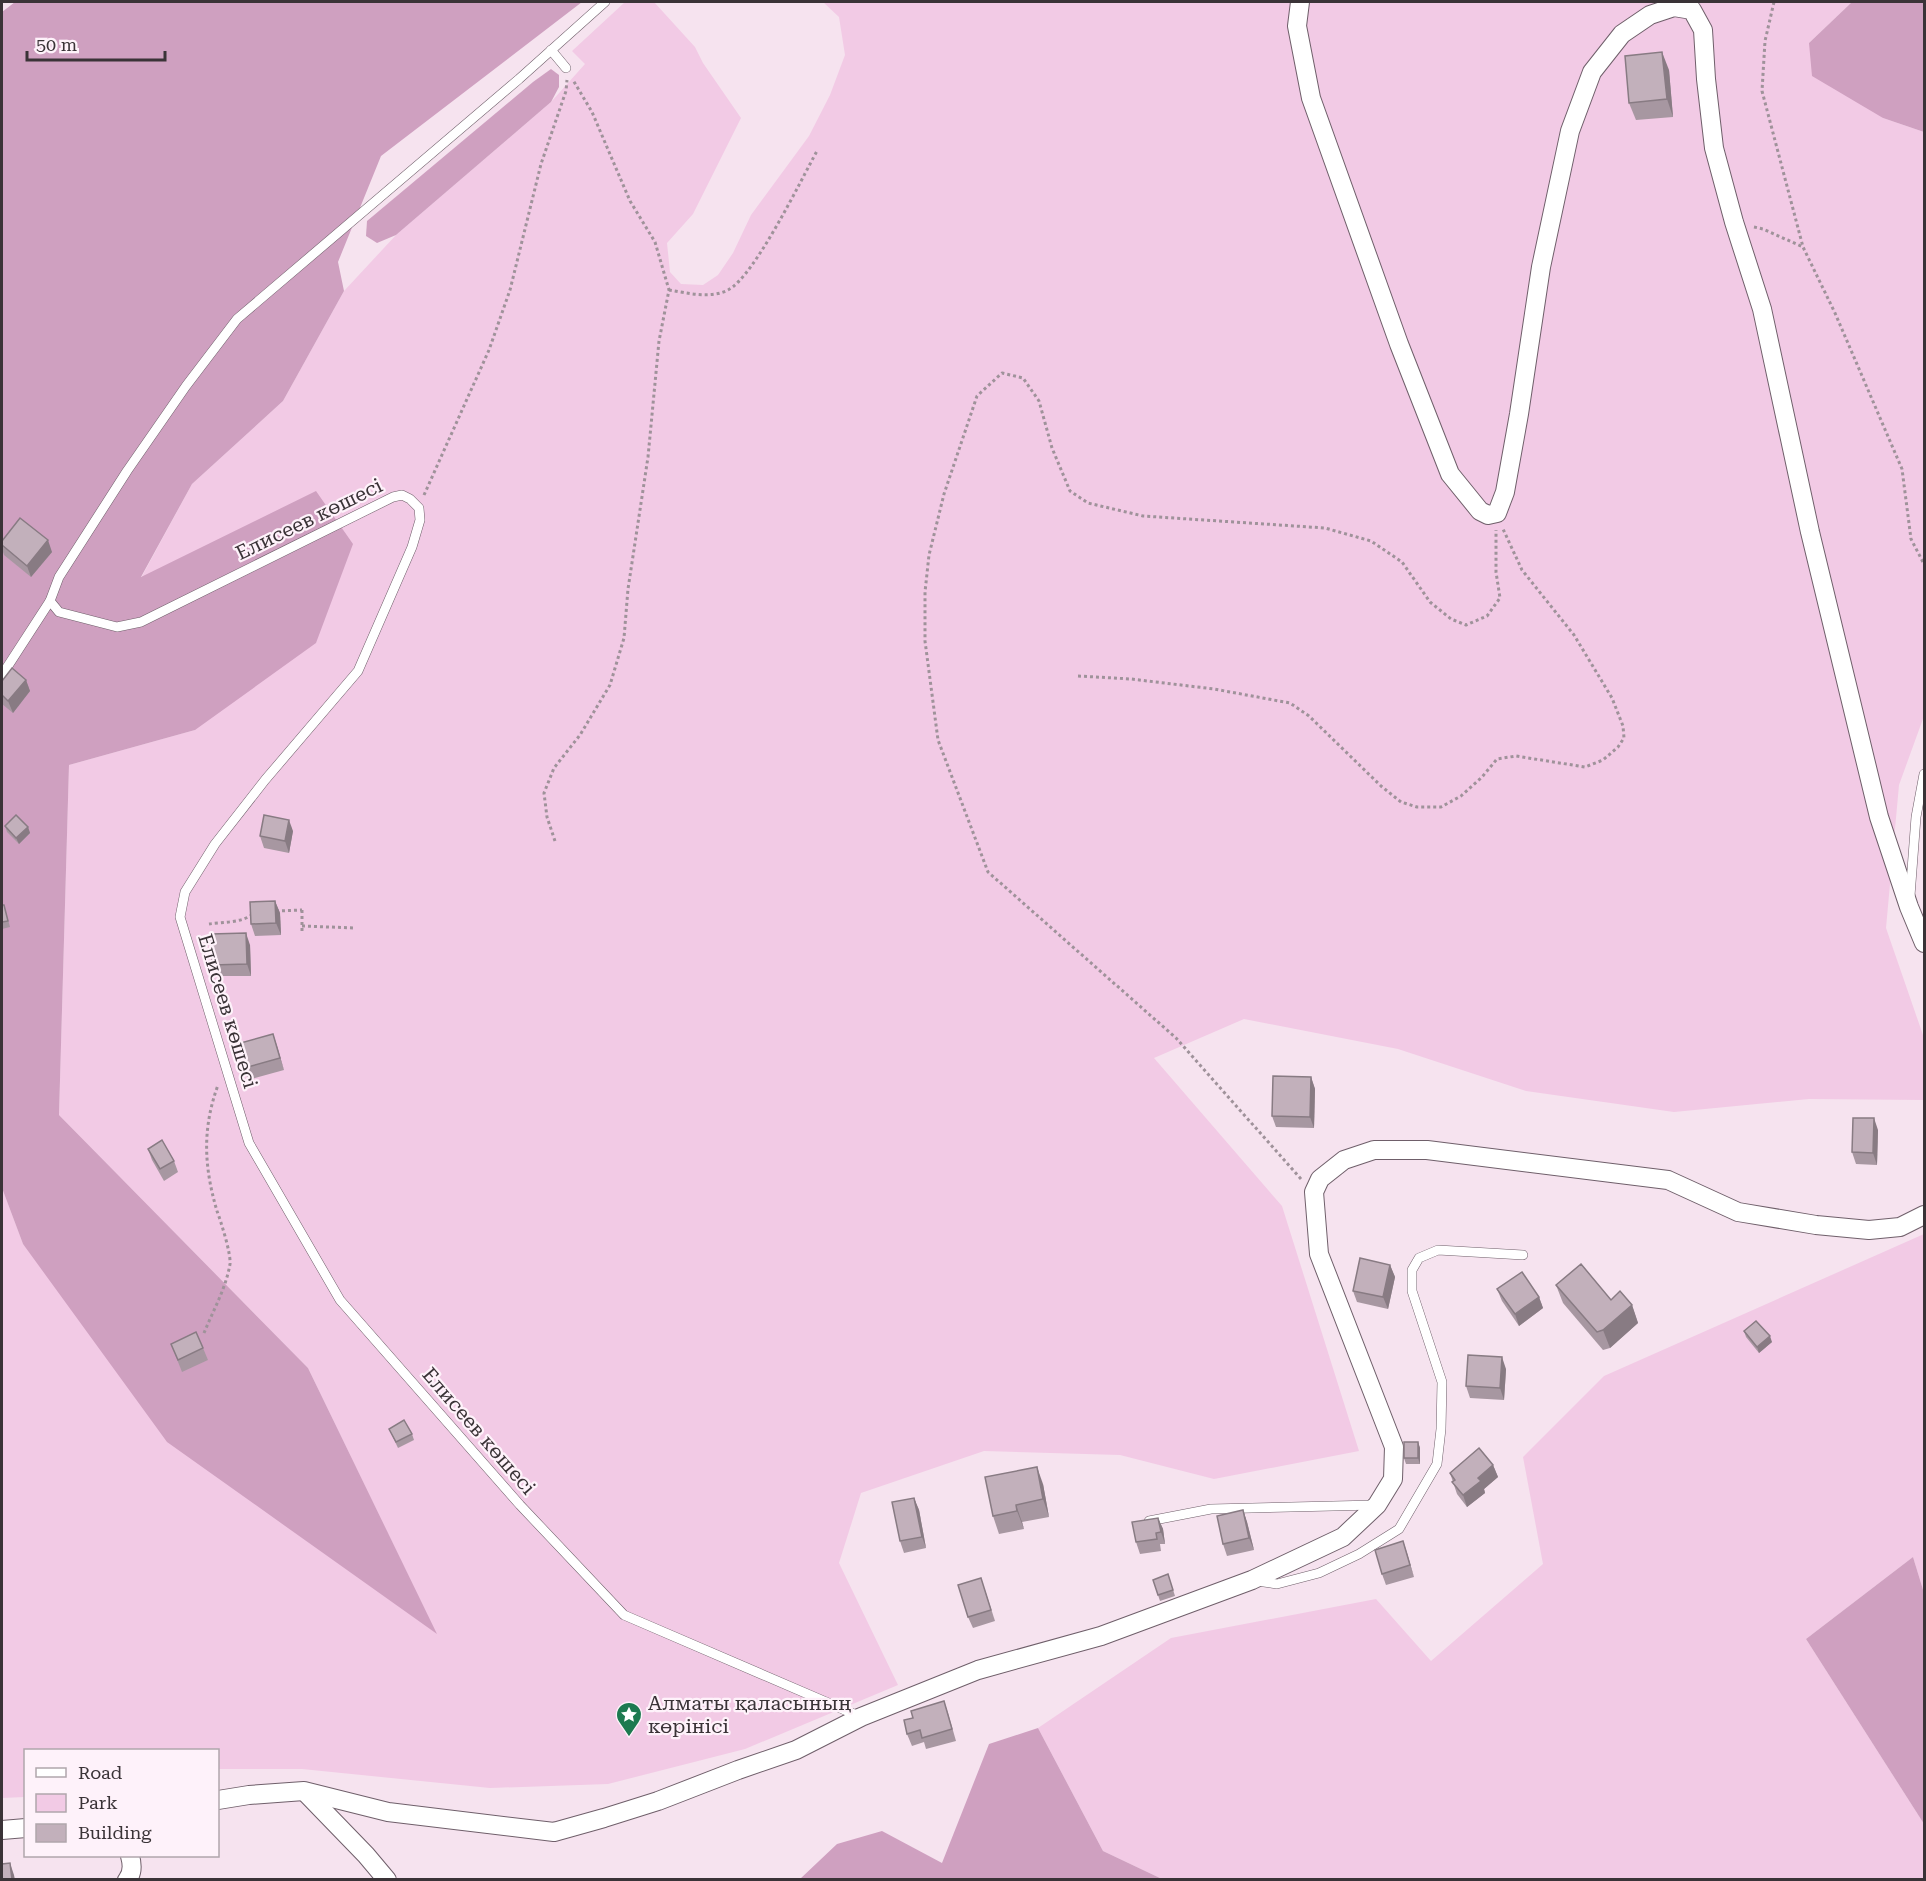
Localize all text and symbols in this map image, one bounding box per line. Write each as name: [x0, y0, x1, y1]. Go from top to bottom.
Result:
scale bar: [27, 24, 165, 62]
text: 50 m: [36, 34, 77, 55]
street label: Елисеев көшесі: [232, 473, 386, 565]
street label: Елисеев көшесі: [193, 931, 263, 1091]
street label: Елисеев көшесі: [417, 1363, 541, 1499]
place label: Алматы қаласының көрінісі: [648, 1691, 851, 1738]
place icon: Алматы қаласының көрінісі: [614, 1700, 644, 1738]
legend: [24, 1749, 219, 1857]
text: Road: [78, 1762, 123, 1783]
text: Park: [78, 1792, 118, 1813]
text: Building: [78, 1822, 152, 1843]

